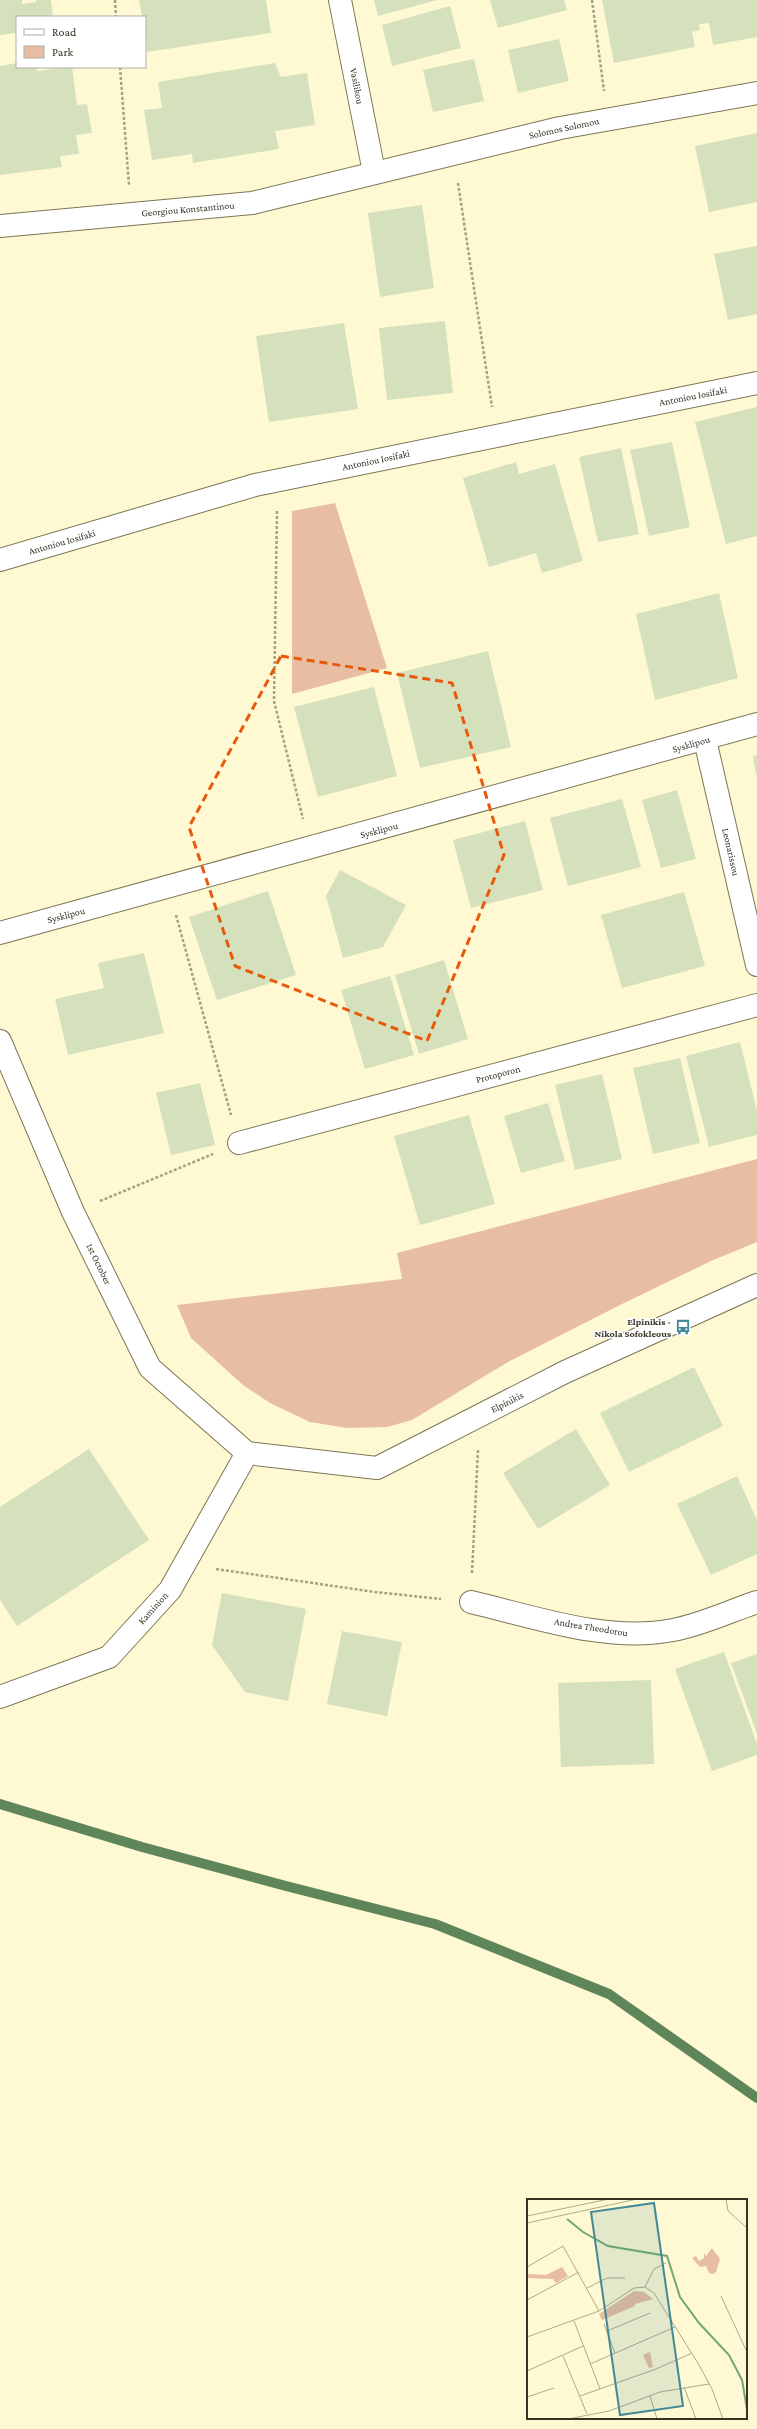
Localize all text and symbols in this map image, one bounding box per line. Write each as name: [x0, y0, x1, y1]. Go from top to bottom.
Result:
legend: [16, 16, 146, 68]
text: Road: [52, 25, 77, 39]
text: Park: [52, 45, 74, 59]
street label: Vasilikou: [348, 67, 366, 106]
street label: Solomos Solomou: [528, 115, 601, 141]
street label: Georgiou Konstantinou: [141, 199, 236, 219]
street label: Antoniou Iosifaki: [658, 384, 728, 408]
street label: Antoniou Iosifaki: [341, 447, 411, 473]
street label: Antoniou Iosifaki: [27, 527, 97, 557]
street label: Sysklipou: [671, 733, 712, 755]
street label: Sysklipou: [359, 820, 400, 840]
street label: Leonarissou: [720, 827, 742, 878]
street label: Sysklipou: [46, 905, 87, 925]
street label: Protoporon: [475, 1063, 522, 1085]
street label: 1st October: [84, 1242, 114, 1287]
place label: Elpinikis - Nikola Sofokleous: [595, 1316, 671, 1339]
bus stop icon: Elpinikis - Nikola Sofokleous: [674, 1318, 692, 1336]
street label: Elpinikis: [489, 1389, 525, 1415]
street label: Kaminion: [136, 1589, 171, 1626]
street label: Andrea Theodorou: [553, 1616, 629, 1638]
inset map: [527, 2199, 747, 2419]

